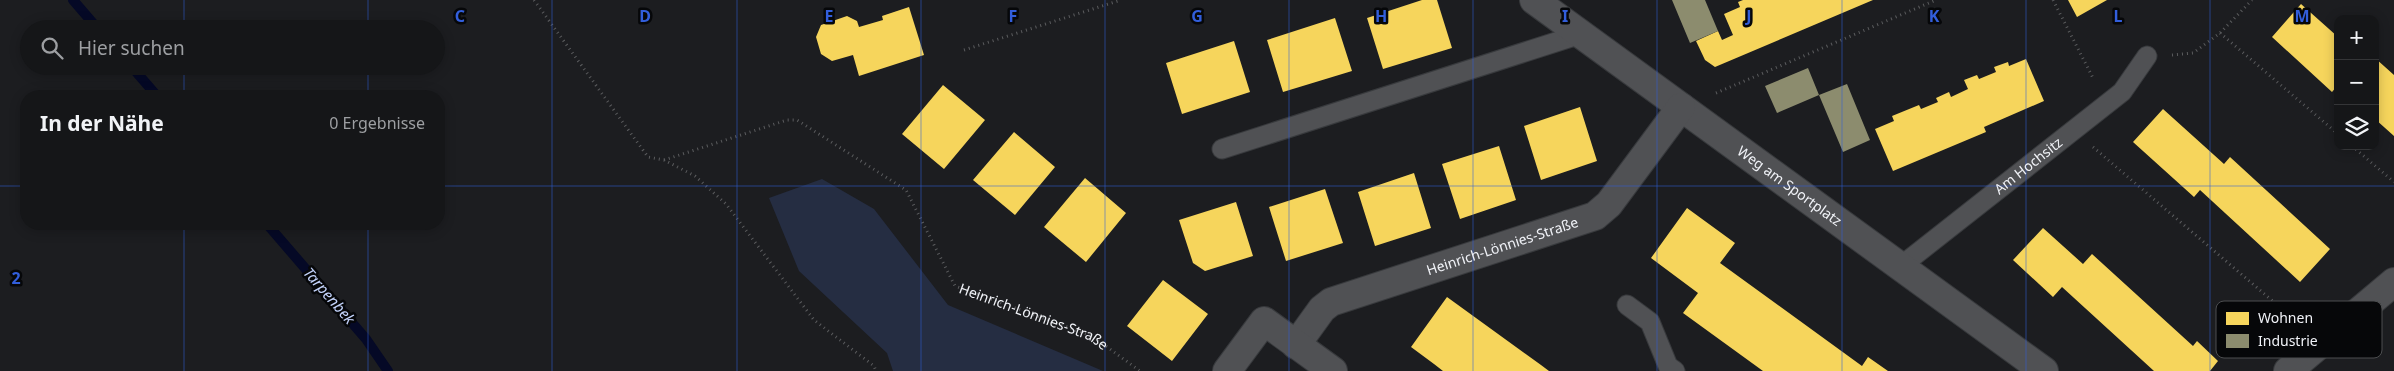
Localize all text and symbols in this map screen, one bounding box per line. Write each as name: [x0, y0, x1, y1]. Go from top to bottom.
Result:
text: C: [455, 5, 465, 27]
text: D: [639, 5, 651, 27]
text: E: [825, 5, 834, 27]
text: F: [1009, 5, 1017, 27]
text: G: [1191, 5, 1203, 27]
text: H: [1375, 5, 1387, 27]
text: I: [1562, 5, 1568, 27]
text: J: [1744, 5, 1752, 27]
text: K: [1929, 5, 1940, 27]
text: L: [2114, 5, 2123, 27]
text: M: [2294, 5, 2310, 27]
map controls: [2334, 15, 2379, 150]
button: +: [2334, 15, 2379, 60]
search box: [20, 20, 445, 75]
icon: search: [38, 34, 66, 62]
text: Hier suchen: [78, 35, 185, 61]
button: −: [2334, 60, 2379, 105]
button: layers: [2334, 105, 2379, 150]
text: In der Nähe: [40, 109, 164, 137]
text: 0 Ergebnisse: [329, 112, 425, 134]
street label: Am Hochsitz: [1990, 132, 2066, 198]
street label: Weg am Sportplatz: [1734, 141, 1846, 230]
street label: Heinrich-Lönnies-Straße: [1424, 212, 1581, 279]
water label: Tarpenbek: [299, 263, 360, 328]
text: 2: [11, 267, 21, 289]
street label: Heinrich-Lönnies-Straße: [957, 278, 1112, 354]
legend: [2216, 301, 2382, 358]
text: Wohnen: [2258, 308, 2313, 327]
text: Industrie: [2258, 331, 2318, 350]

